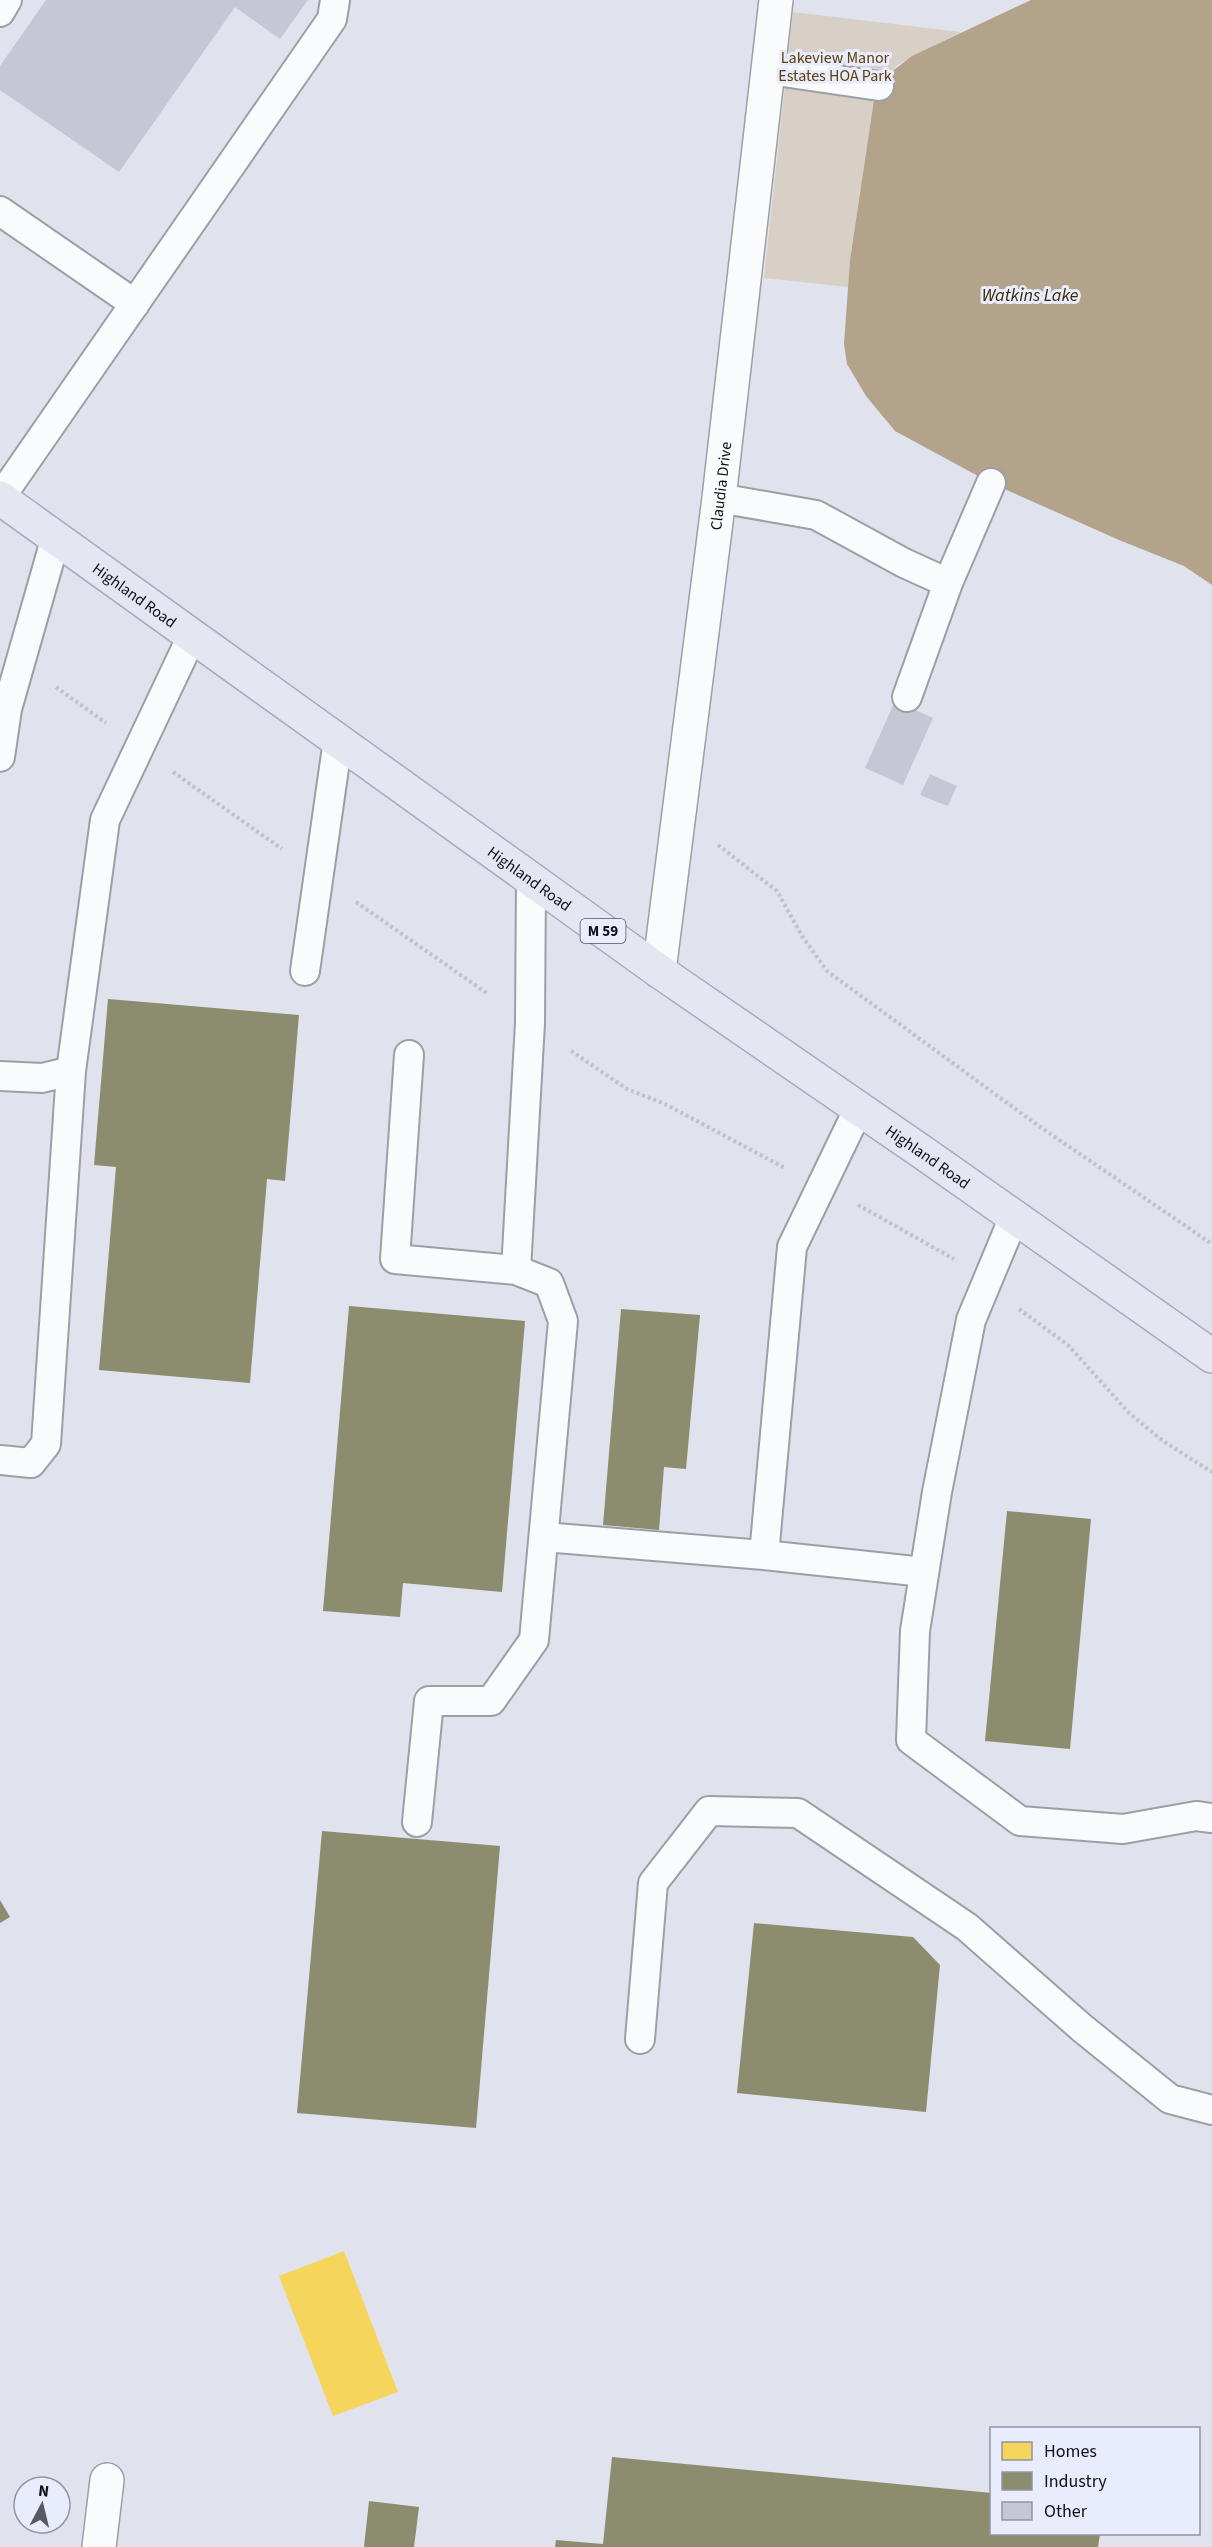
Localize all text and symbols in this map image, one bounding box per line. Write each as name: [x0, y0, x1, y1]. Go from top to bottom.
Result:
park label: Lakeview Manor Estates HOA Park: [778, 47, 892, 87]
water label: Watkins Lake: [982, 283, 1079, 308]
street label: Claudia Drive: [705, 441, 737, 531]
street label: Highland Road: [88, 558, 181, 633]
street label: Highland Road: [483, 841, 576, 917]
road number: M 59: [580, 919, 626, 943]
street label: Highland Road: [881, 1120, 974, 1194]
legend: [990, 2427, 1200, 2535]
text: Homes: [1044, 2439, 1097, 2464]
text: Industry: [1044, 2469, 1107, 2494]
north arrow: [12, 2475, 72, 2535]
text: N: [37, 2480, 50, 2503]
text: Other: [1044, 2499, 1088, 2524]

